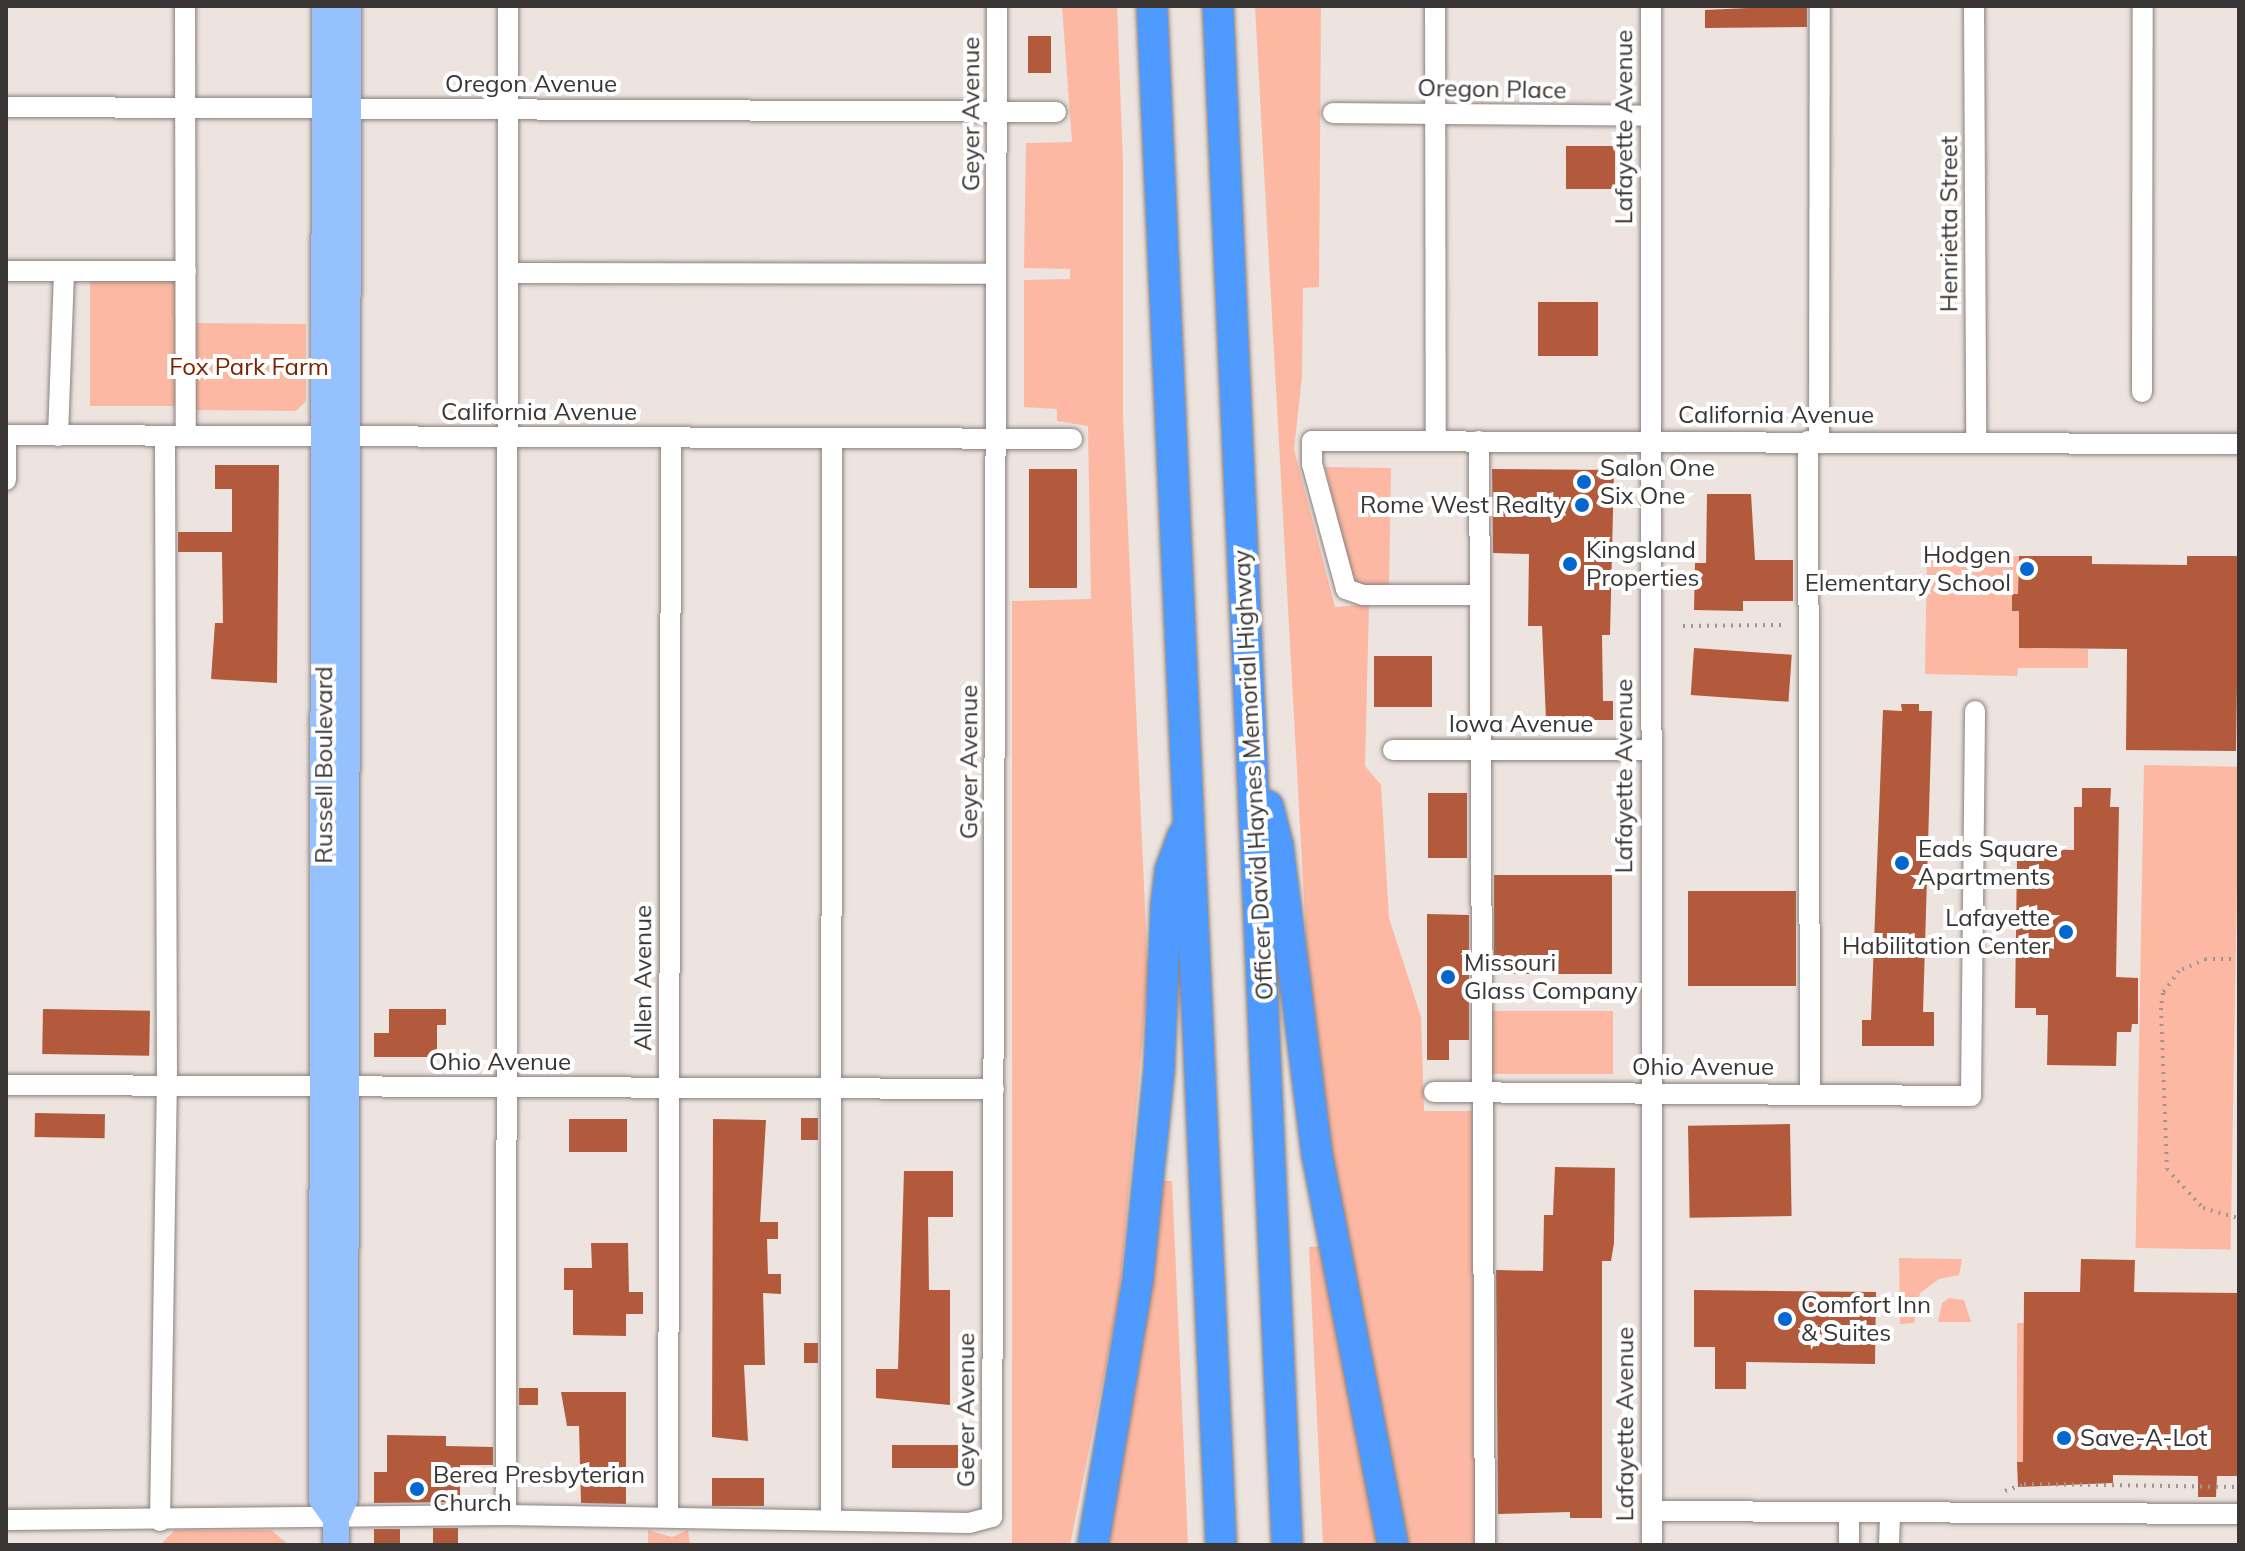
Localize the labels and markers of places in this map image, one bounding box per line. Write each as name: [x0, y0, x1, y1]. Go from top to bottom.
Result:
place label: Salon One Six One: [1600, 454, 1715, 510]
marker: Salon One Six One: [1575, 473, 1593, 491]
place label: Rome West Realty: [1360, 491, 1566, 519]
marker: Rome West Realty: [1573, 496, 1591, 514]
place label: Kingsland Properties: [1586, 536, 1700, 592]
place label: Hodgen Elementary School: [1805, 541, 2011, 597]
marker: Kingsland Properties: [1561, 555, 1579, 573]
marker: Hodgen Elementary School: [2018, 560, 2036, 578]
place label: Eads Square Apartments: [1918, 835, 2058, 891]
marker: Eads Square Apartments: [1893, 854, 1911, 872]
place label: Lafayette Habilitation Center: [1842, 904, 2050, 960]
marker: Lafayette Habilitation Center: [2057, 923, 2075, 941]
place label: Missouri Glass Company: [1464, 949, 1638, 1005]
marker: Missouri Glass Company: [1439, 968, 1457, 986]
place label: Comfort Inn & Suites: [1801, 1291, 1931, 1347]
marker: Comfort Inn & Suites: [1776, 1310, 1794, 1328]
place label: Save-A-Lot: [2080, 1424, 2207, 1452]
marker: Save-A-Lot: [2055, 1429, 2073, 1447]
place label: Berea Presbyterian Church: [433, 1461, 645, 1517]
marker: Berea Presbyterian Church: [408, 1480, 426, 1498]

